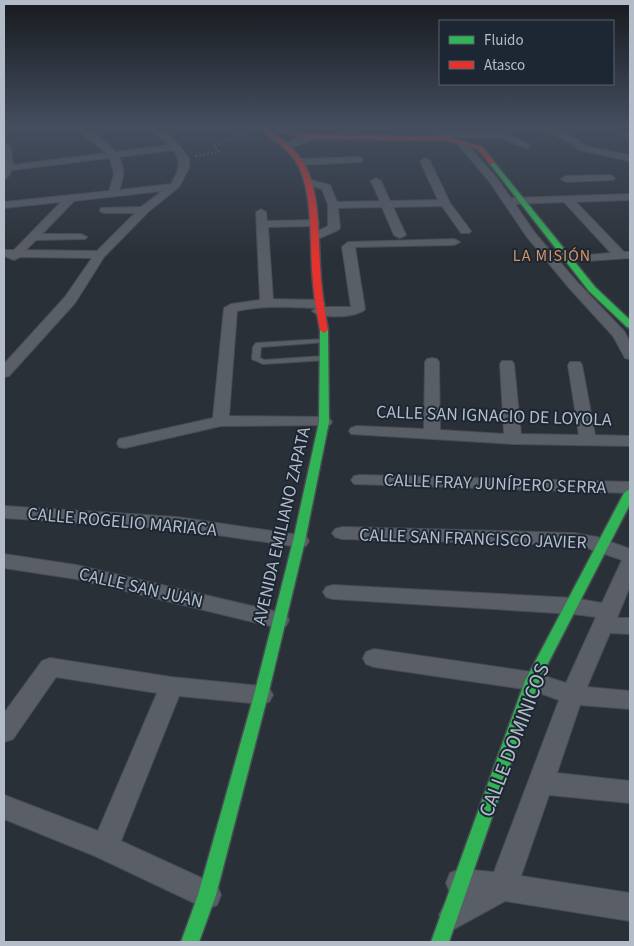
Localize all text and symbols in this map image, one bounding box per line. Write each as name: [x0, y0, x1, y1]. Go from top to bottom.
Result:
legend: [439, 20, 614, 85]
text: Fluido: [484, 30, 524, 51]
text: Atasco: [484, 55, 525, 76]
district label: LA MISIÓN: [513, 245, 591, 267]
street label: CALLE SAN IGNACIO DE LOYOLA: [376, 399, 612, 433]
street label: AVENIDA EMILIANO ZAPATA: [247, 424, 317, 628]
street label: CALLE FRAY JUNÍPERO SERRA: [383, 468, 607, 500]
street label: CALLE ROGELIO MARIACA: [26, 501, 218, 543]
street label: CALLE SAN FRANCISCO JAVIER: [359, 523, 587, 555]
street label: CALLE SAN JUAN: [76, 562, 206, 614]
street label: CALLE DOMINICOS: [471, 659, 557, 821]

